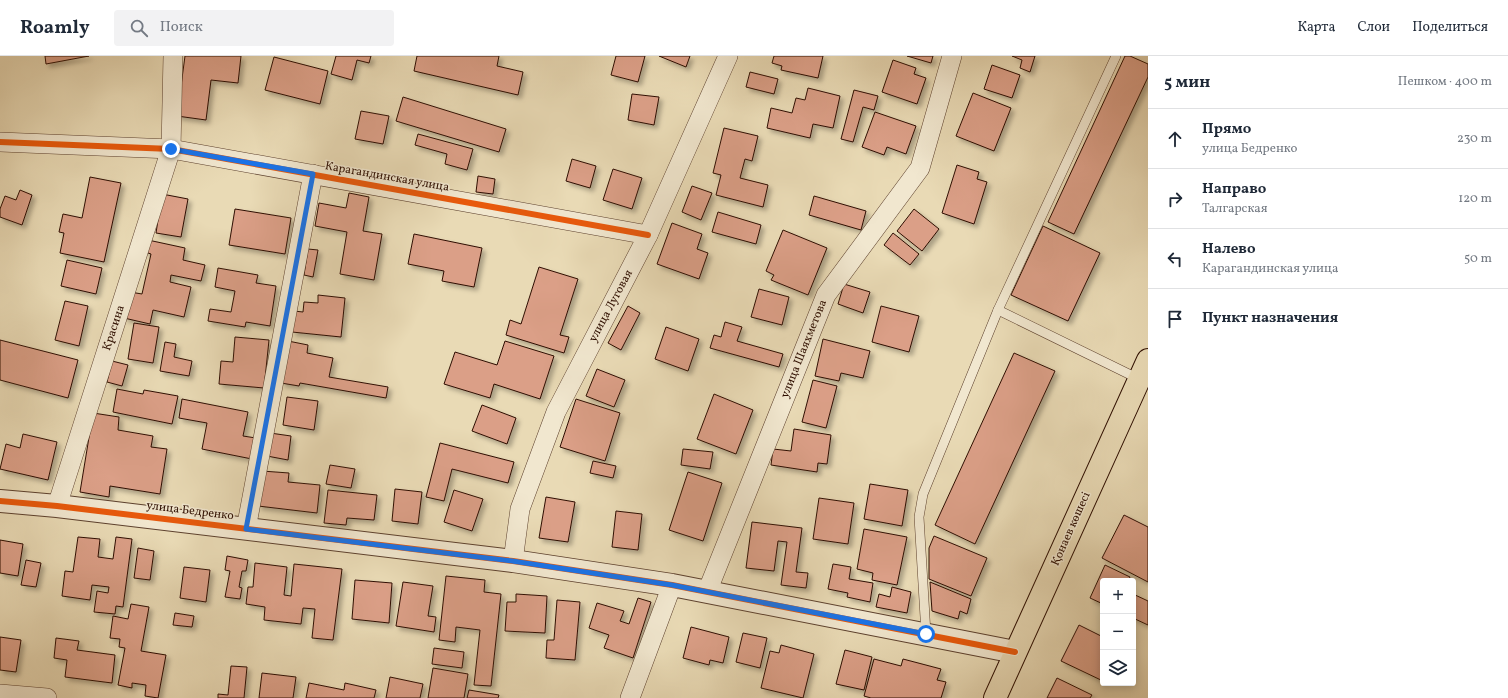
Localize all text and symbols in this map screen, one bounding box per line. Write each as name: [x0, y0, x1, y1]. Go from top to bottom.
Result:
search box: [114, 10, 394, 46]
text: Roamly: [20, 15, 90, 41]
icon: search: [128, 17, 150, 39]
text: Поиск: [160, 17, 203, 38]
text: Карта: [1297, 18, 1335, 37]
text: Слои: [1357, 18, 1390, 37]
text: Поделиться: [1412, 18, 1488, 37]
text: 5 мин: [1164, 71, 1210, 94]
text: Пешком · 400 m: [1398, 73, 1492, 91]
text: Прямо: [1202, 119, 1251, 140]
icon: ahead: [1164, 128, 1186, 150]
text: 230 m: [1457, 130, 1492, 148]
route end: [162, 140, 180, 158]
text: улица Бедренко: [1202, 140, 1298, 158]
street label: Карагандинская улица: [324, 158, 450, 196]
text: Направо: [1202, 179, 1266, 200]
icon: right: [1164, 188, 1186, 210]
text: 120 m: [1458, 190, 1492, 208]
text: Талгарская: [1202, 200, 1268, 218]
text: Налево: [1202, 239, 1256, 260]
icon: left: [1164, 248, 1186, 270]
text: 50 m: [1464, 250, 1492, 268]
text: Карагандинская улица: [1202, 260, 1338, 278]
street label: улица Луговая: [585, 267, 637, 345]
street label: улица Шаяхметова: [777, 297, 831, 401]
street label: Красина: [99, 303, 129, 353]
icon: arrive: [1164, 308, 1186, 330]
text: Пункт назначения: [1202, 308, 1338, 329]
street label: Қонаев көшесі: [1048, 489, 1095, 568]
street label: улица Бедренко: [145, 498, 235, 524]
map controls: [1100, 578, 1136, 686]
button: +: [1100, 578, 1136, 614]
button: −: [1100, 614, 1136, 650]
route start: [917, 625, 935, 643]
button: layers: [1100, 650, 1136, 686]

